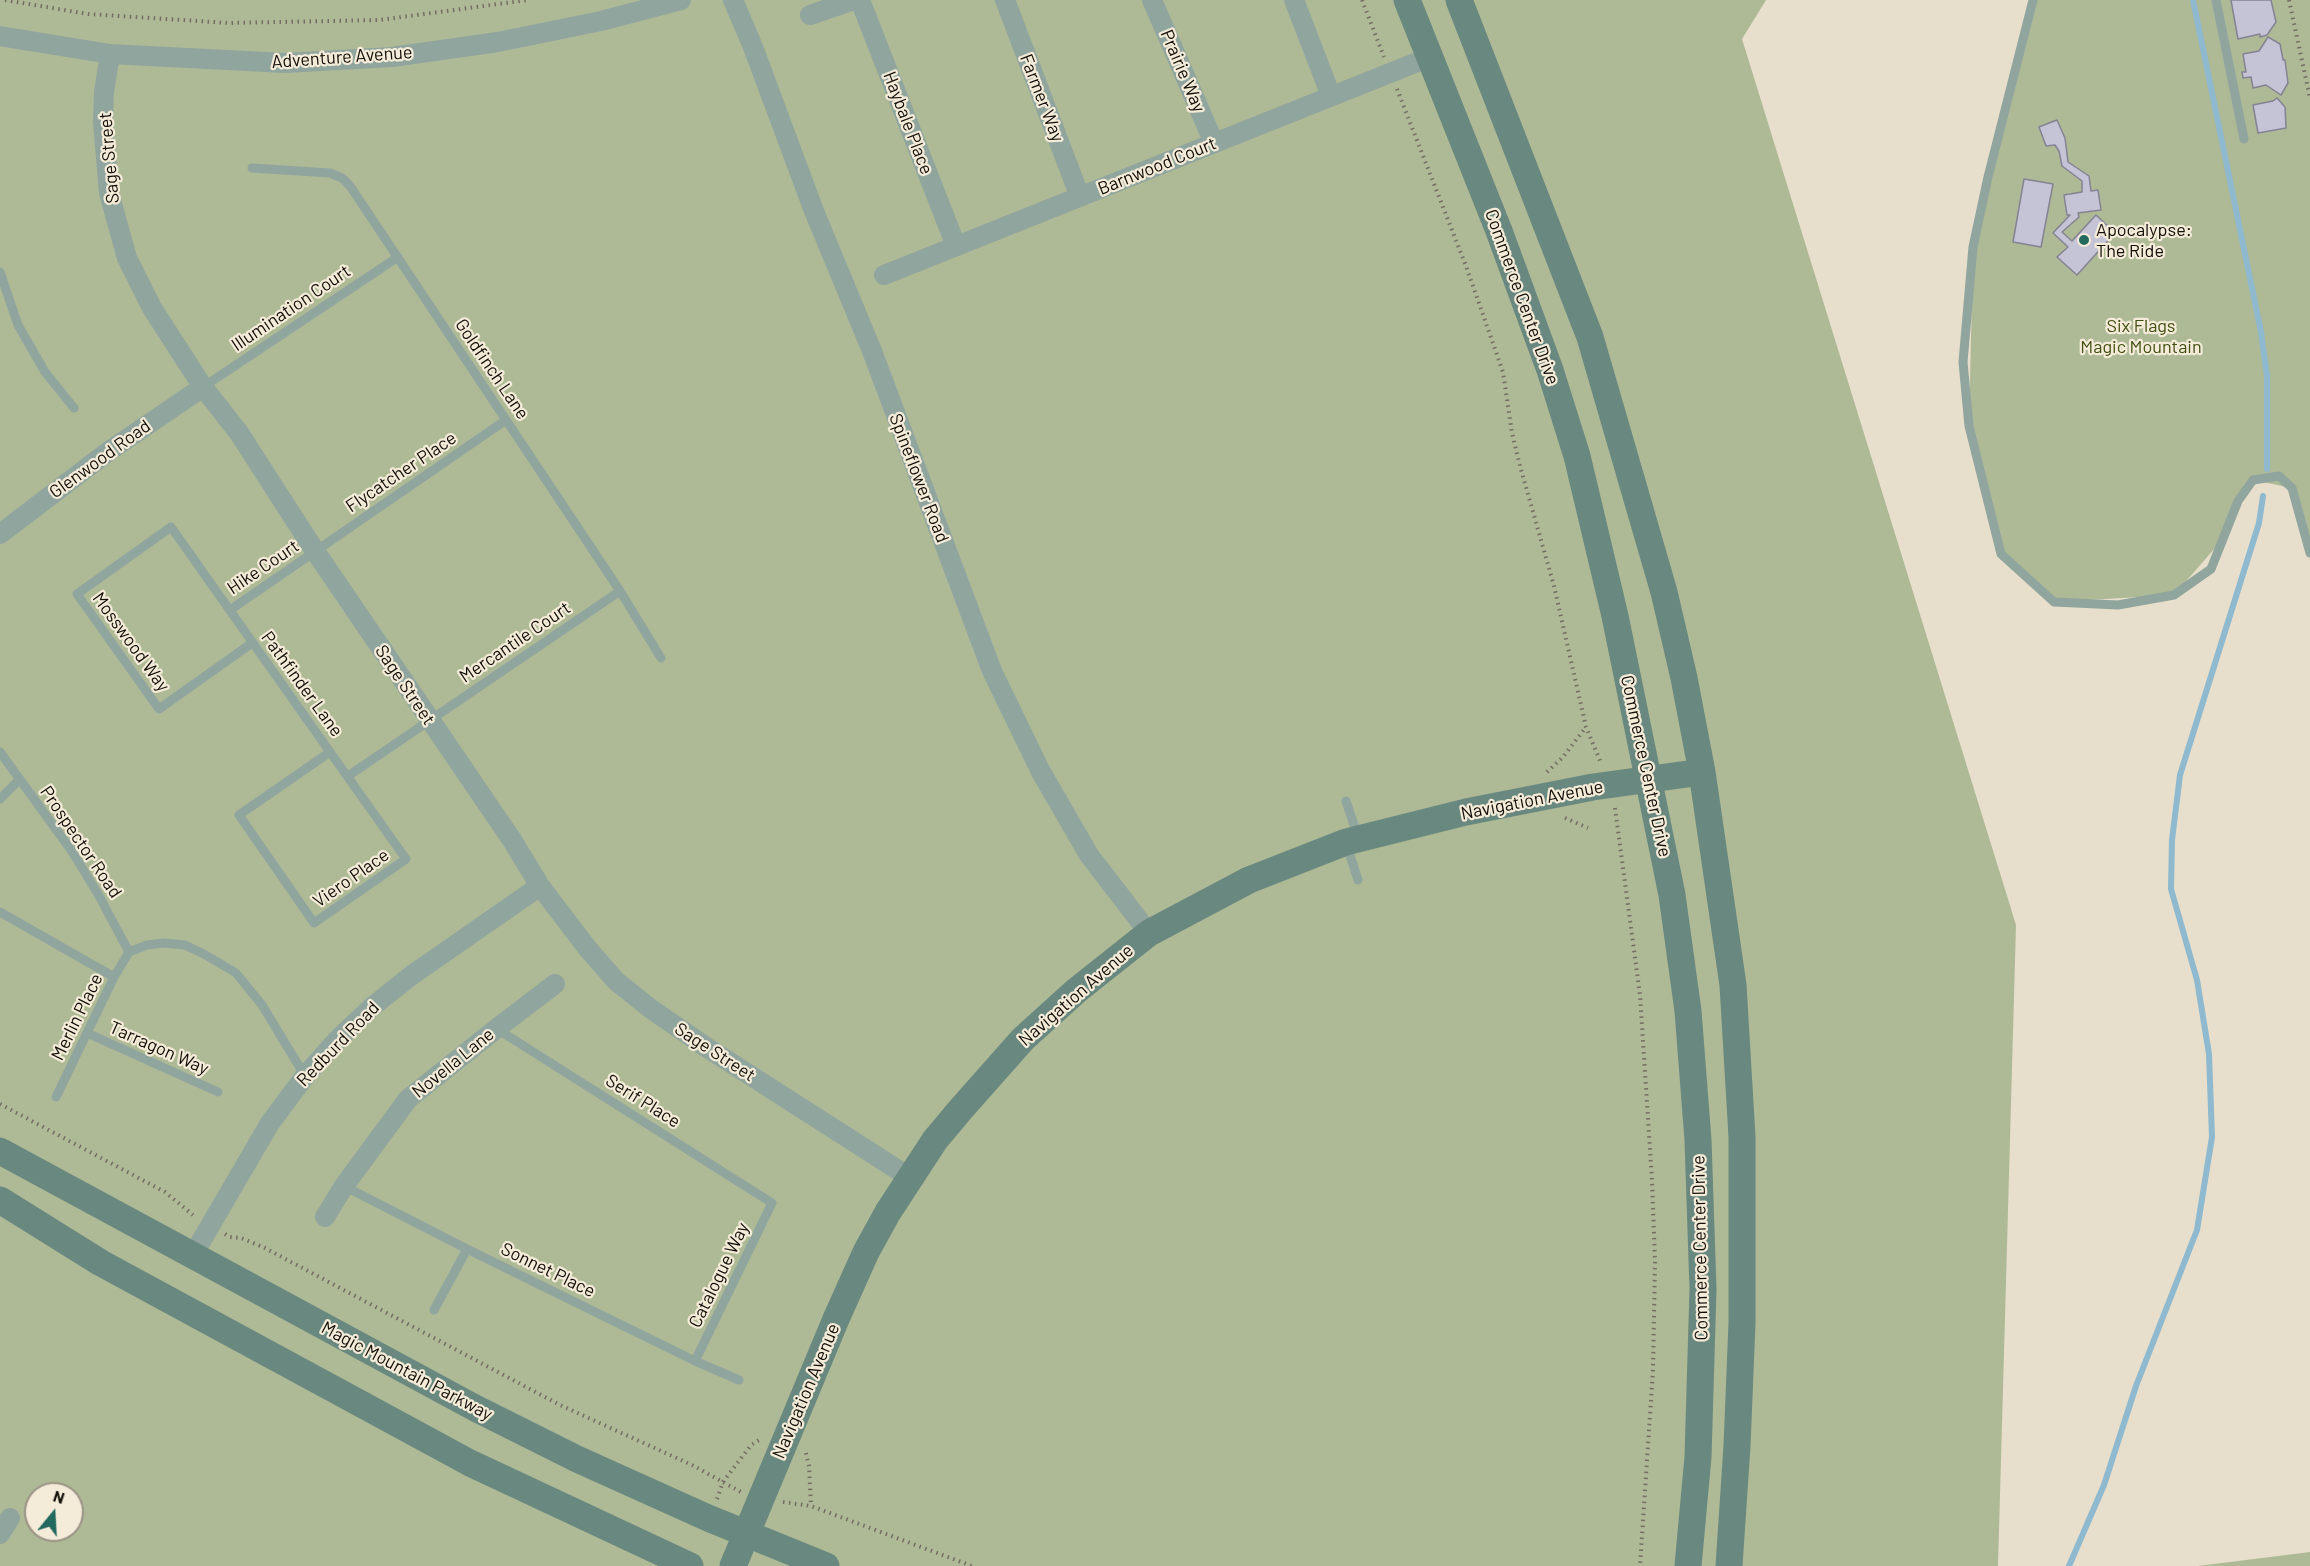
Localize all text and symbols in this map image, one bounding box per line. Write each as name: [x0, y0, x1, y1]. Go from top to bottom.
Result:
street label: Prairie Way: [1156, 26, 1210, 116]
street label: Adventure Avenue: [271, 41, 413, 73]
street label: Farmer Way: [1015, 51, 1069, 145]
street label: Haybale Place: [878, 69, 938, 177]
street label: Sage Street: [94, 111, 124, 205]
street label: Barnwood Court: [1095, 132, 1219, 200]
street label: Commerce Center Drive: [1480, 206, 1564, 388]
place label: Apocalypse: The Ride: [2096, 219, 2192, 262]
marker: Apocalypse: The Ride: [2077, 233, 2091, 247]
street label: Illumination Court: [227, 260, 355, 356]
street label: Goldfinch Lane: [450, 315, 534, 423]
park label: Six Flags Magic Mountain: [2080, 315, 2202, 358]
street label: Spineflower Road: [884, 410, 954, 546]
street label: Glenwood Road: [45, 415, 155, 503]
street label: Flycatcher Place: [342, 427, 460, 517]
street label: Hike Court: [223, 535, 303, 599]
street label: Mosswood Way: [88, 588, 174, 696]
street label: Mercantile Court: [455, 597, 575, 687]
street label: Pathfinder Lane: [257, 627, 347, 741]
street label: Sage Street: [370, 641, 440, 729]
street label: Commerce Center Drive: [1616, 673, 1676, 859]
street label: Navigation Avenue: [1459, 776, 1605, 824]
street label: Prospector Road: [36, 782, 126, 902]
street label: Viero Place: [309, 844, 393, 912]
street label: Navigation Avenue: [1014, 939, 1138, 1051]
street label: Merlin Place: [47, 970, 107, 1064]
street label: Redburd Road: [292, 997, 384, 1091]
street label: Tarragon Way: [106, 1016, 212, 1080]
street label: Sage Street: [671, 1018, 759, 1086]
street label: Novella Lane: [408, 1023, 498, 1103]
street label: Serif Place: [602, 1070, 684, 1132]
street label: Commerce Center Drive: [1688, 1155, 1712, 1341]
street label: Catalogue Way: [684, 1219, 754, 1331]
street label: Sonnet Place: [497, 1238, 599, 1302]
street label: Magic Mountain Parkway: [318, 1317, 496, 1425]
street label: Navigation Avenue: [768, 1320, 844, 1462]
north arrow: [24, 1482, 84, 1542]
text: N: [51, 1486, 67, 1507]

